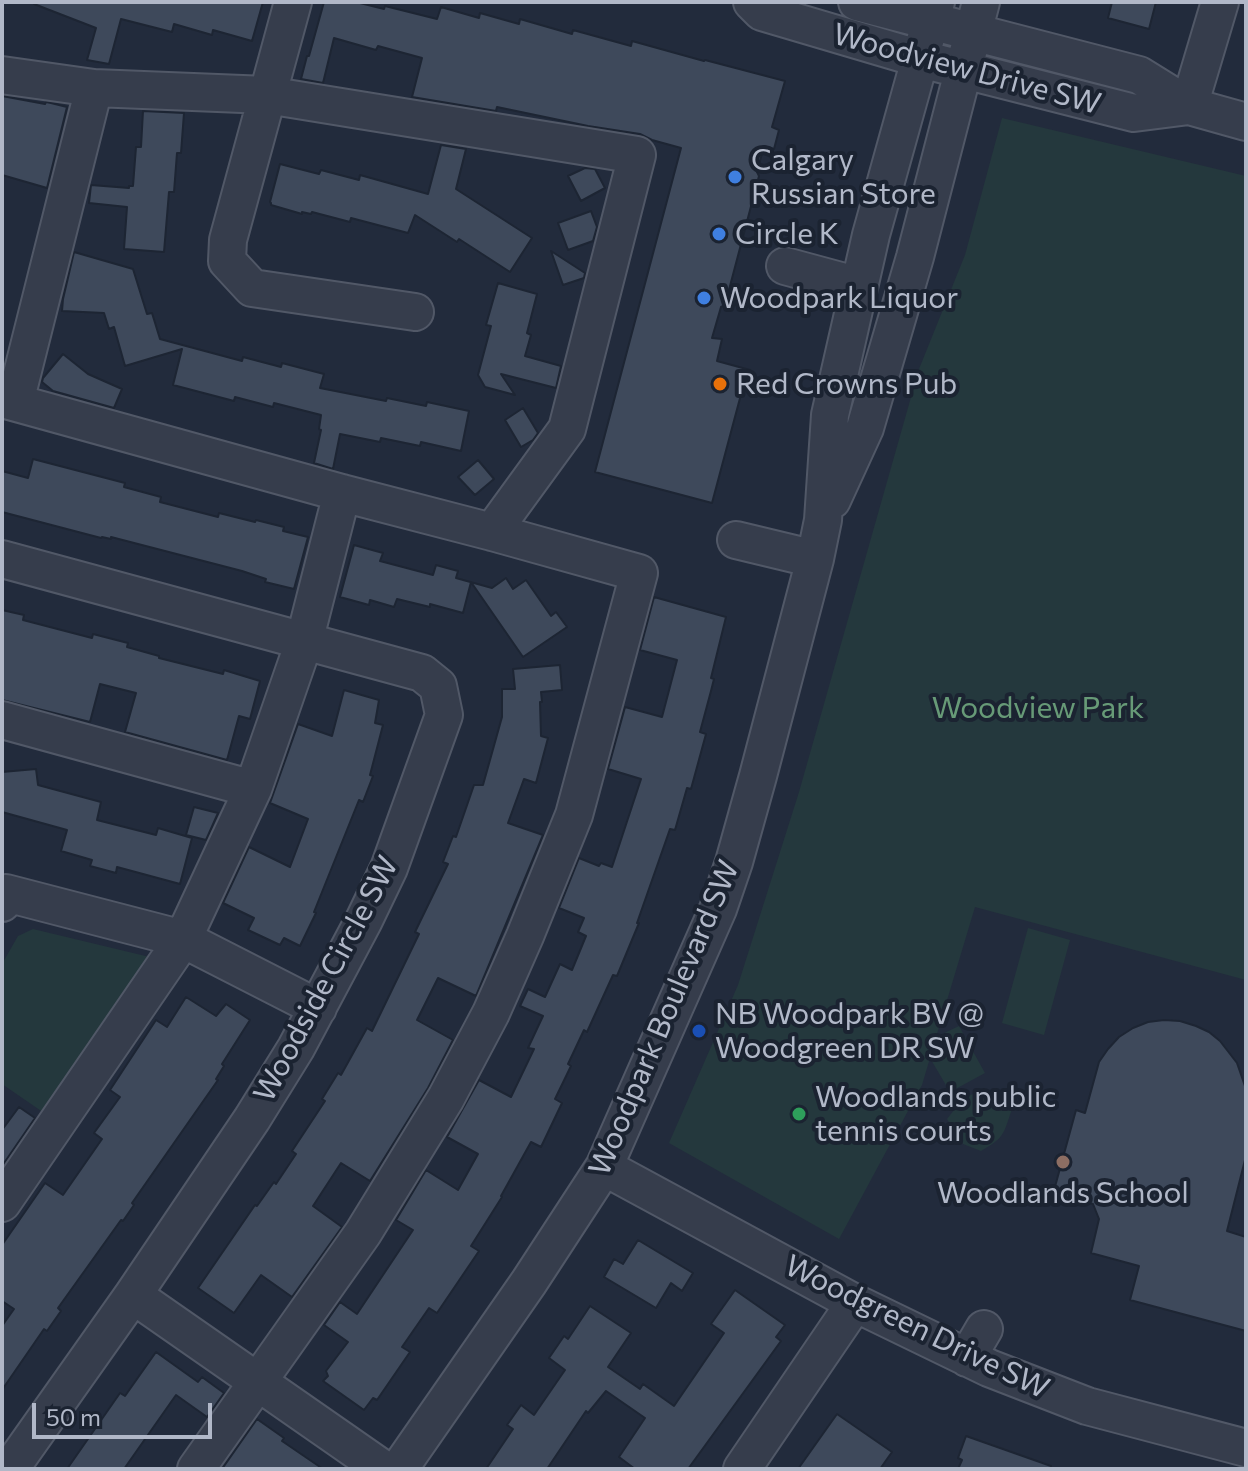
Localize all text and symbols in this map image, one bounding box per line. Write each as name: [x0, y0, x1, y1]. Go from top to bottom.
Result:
street label: Woodview Drive SW: [829, 16, 1105, 122]
place label: Calgary Russian Store: [751, 142, 936, 212]
marker: Calgary Russian Store: [726, 168, 744, 186]
place label: Circle K: [735, 216, 839, 252]
marker: Circle K: [710, 225, 728, 243]
place label: Woodpark Liquor: [720, 280, 958, 316]
marker: Woodpark Liquor: [695, 289, 713, 307]
place label: Red Crowns Pub: [736, 366, 957, 402]
marker: Red Crowns Pub: [711, 375, 729, 393]
park label: Woodview Park: [932, 690, 1144, 726]
street label: Woodside Circle SW: [246, 850, 406, 1108]
street label: Woodpark Boulevard SW: [581, 855, 747, 1181]
place label: NB Woodpark BV @ Woodgreen DR SW: [715, 996, 984, 1066]
marker: NB Woodpark BV @ Woodgreen DR SW: [690, 1022, 708, 1040]
place label: Woodlands public tennis courts: [815, 1079, 1056, 1150]
marker: Woodlands public tennis courts: [790, 1105, 808, 1123]
marker: Woodlands School: [1054, 1153, 1072, 1171]
place label: Woodlands School: [937, 1175, 1189, 1211]
street label: Woodgreen Drive SW: [779, 1247, 1055, 1407]
scale bar: [36, 1387, 216, 1437]
text: 50 m: [46, 1402, 101, 1431]

